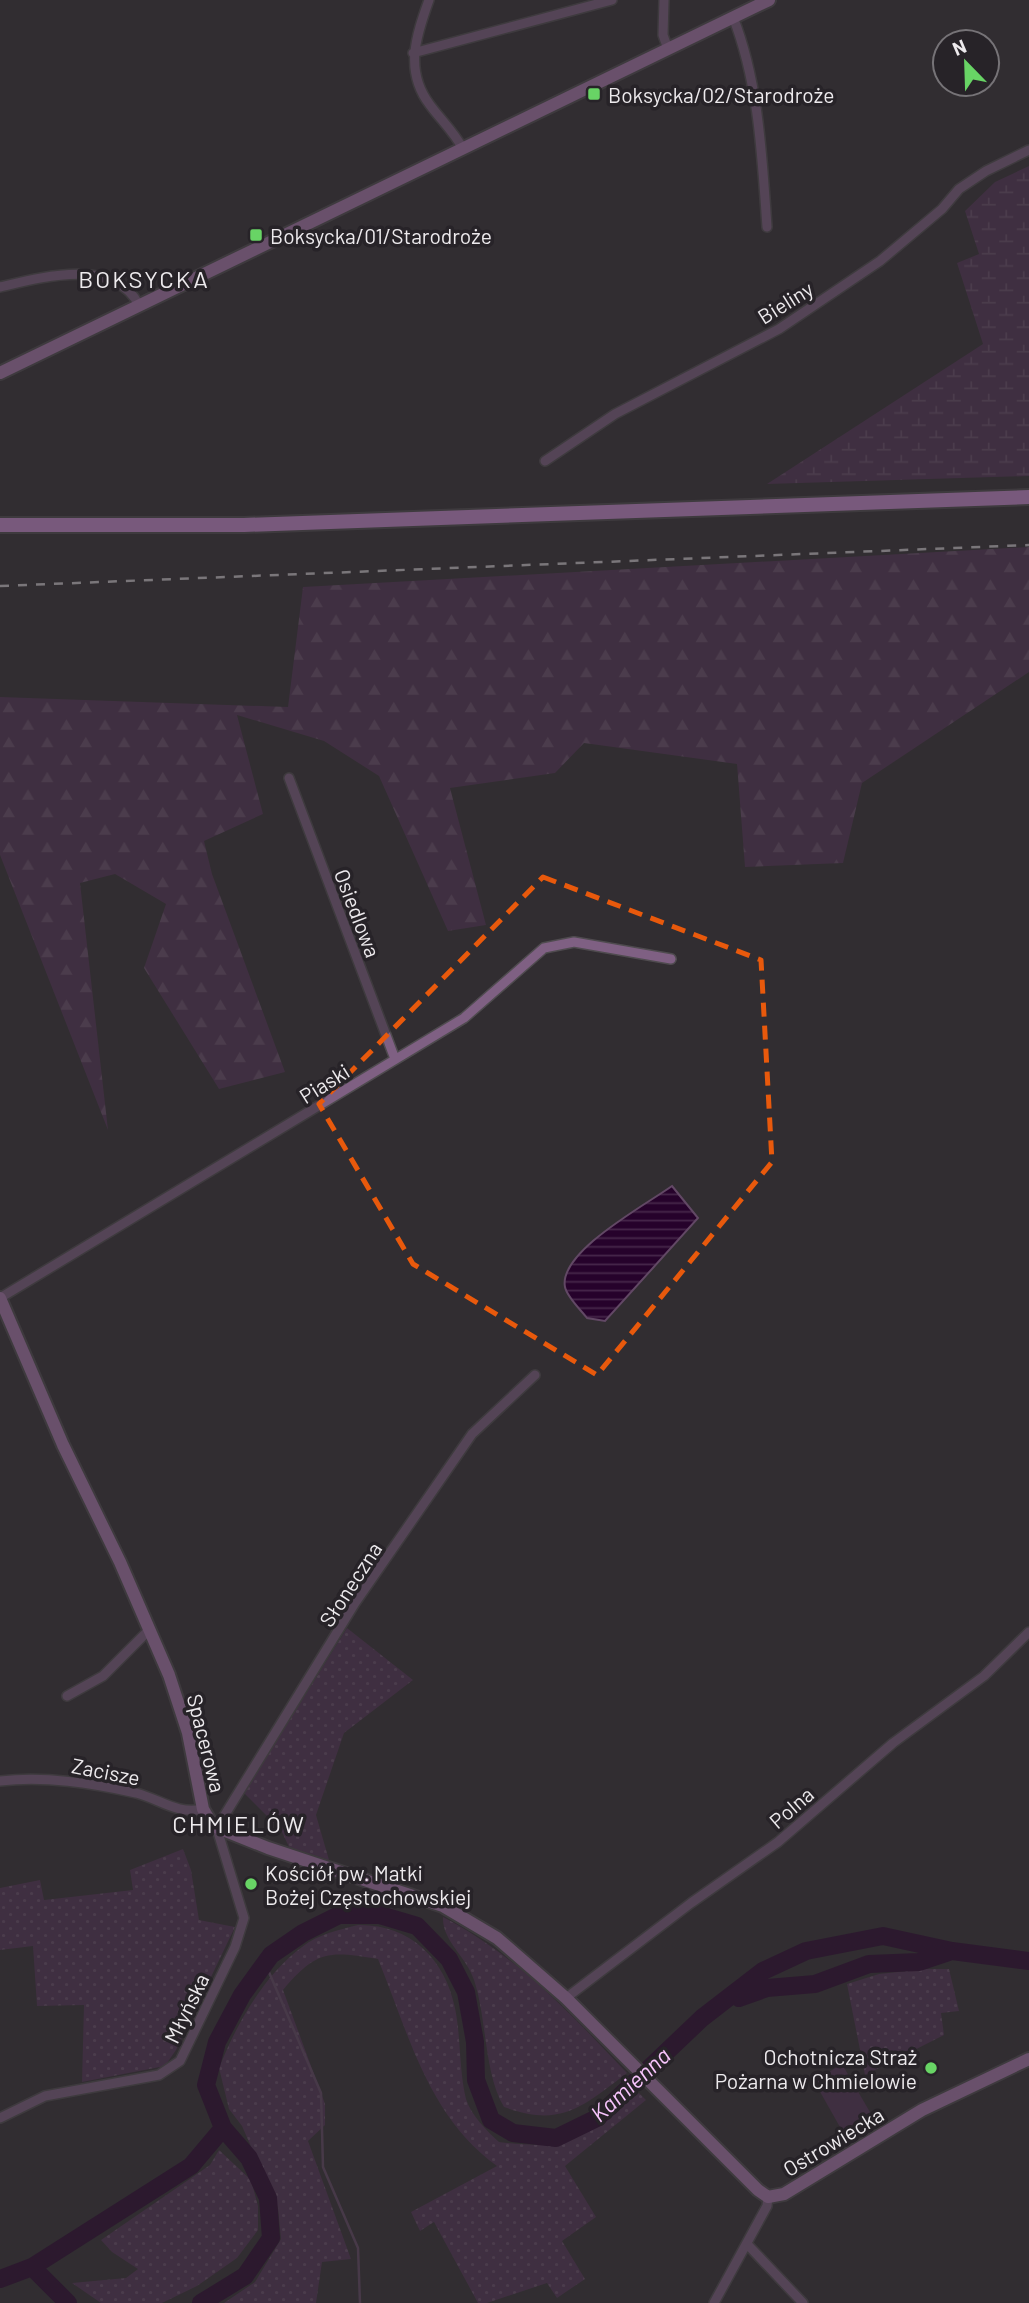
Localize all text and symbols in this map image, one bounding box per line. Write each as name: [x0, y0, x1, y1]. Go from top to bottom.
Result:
north arrow: [931, 28, 1001, 98]
text: N: [949, 34, 969, 60]
place label: Boksycka/02/Starodroże: [608, 82, 834, 107]
marker: Boksycka/02/Starodroże: [586, 86, 602, 102]
place label: Boksycka/01/Starodroże: [270, 223, 492, 248]
marker: Boksycka/01/Starodroże: [248, 227, 264, 243]
district label: BOKSYCKA: [78, 264, 210, 293]
street label: Bieliny: [753, 275, 818, 329]
street label: Osiedlowa: [330, 865, 386, 961]
street label: Piaski: [294, 1058, 354, 1108]
street label: Słoneczna: [313, 1537, 387, 1631]
street label: Spacerowa: [183, 1691, 231, 1795]
street label: Zacisze: [70, 1752, 142, 1790]
street label: Polna: [764, 1781, 818, 1833]
district label: CHMIELÓW: [172, 1809, 306, 1838]
place label: Kościół pw. Matki Bożej Częstochowskiej: [265, 1860, 471, 1909]
marker: Kościół pw. Matki Bożej Częstochowskiej: [243, 1876, 259, 1892]
street label: Młyńska: [158, 1969, 214, 2047]
water label: Kamienna: [584, 2041, 676, 2127]
place label: Ochotnicza Straż Pożarna w Chmielowie: [715, 2044, 917, 2093]
marker: Ochotnicza Straż Pożarna w Chmielowie: [923, 2060, 939, 2076]
street label: Ostrowiecka: [778, 2101, 888, 2181]

